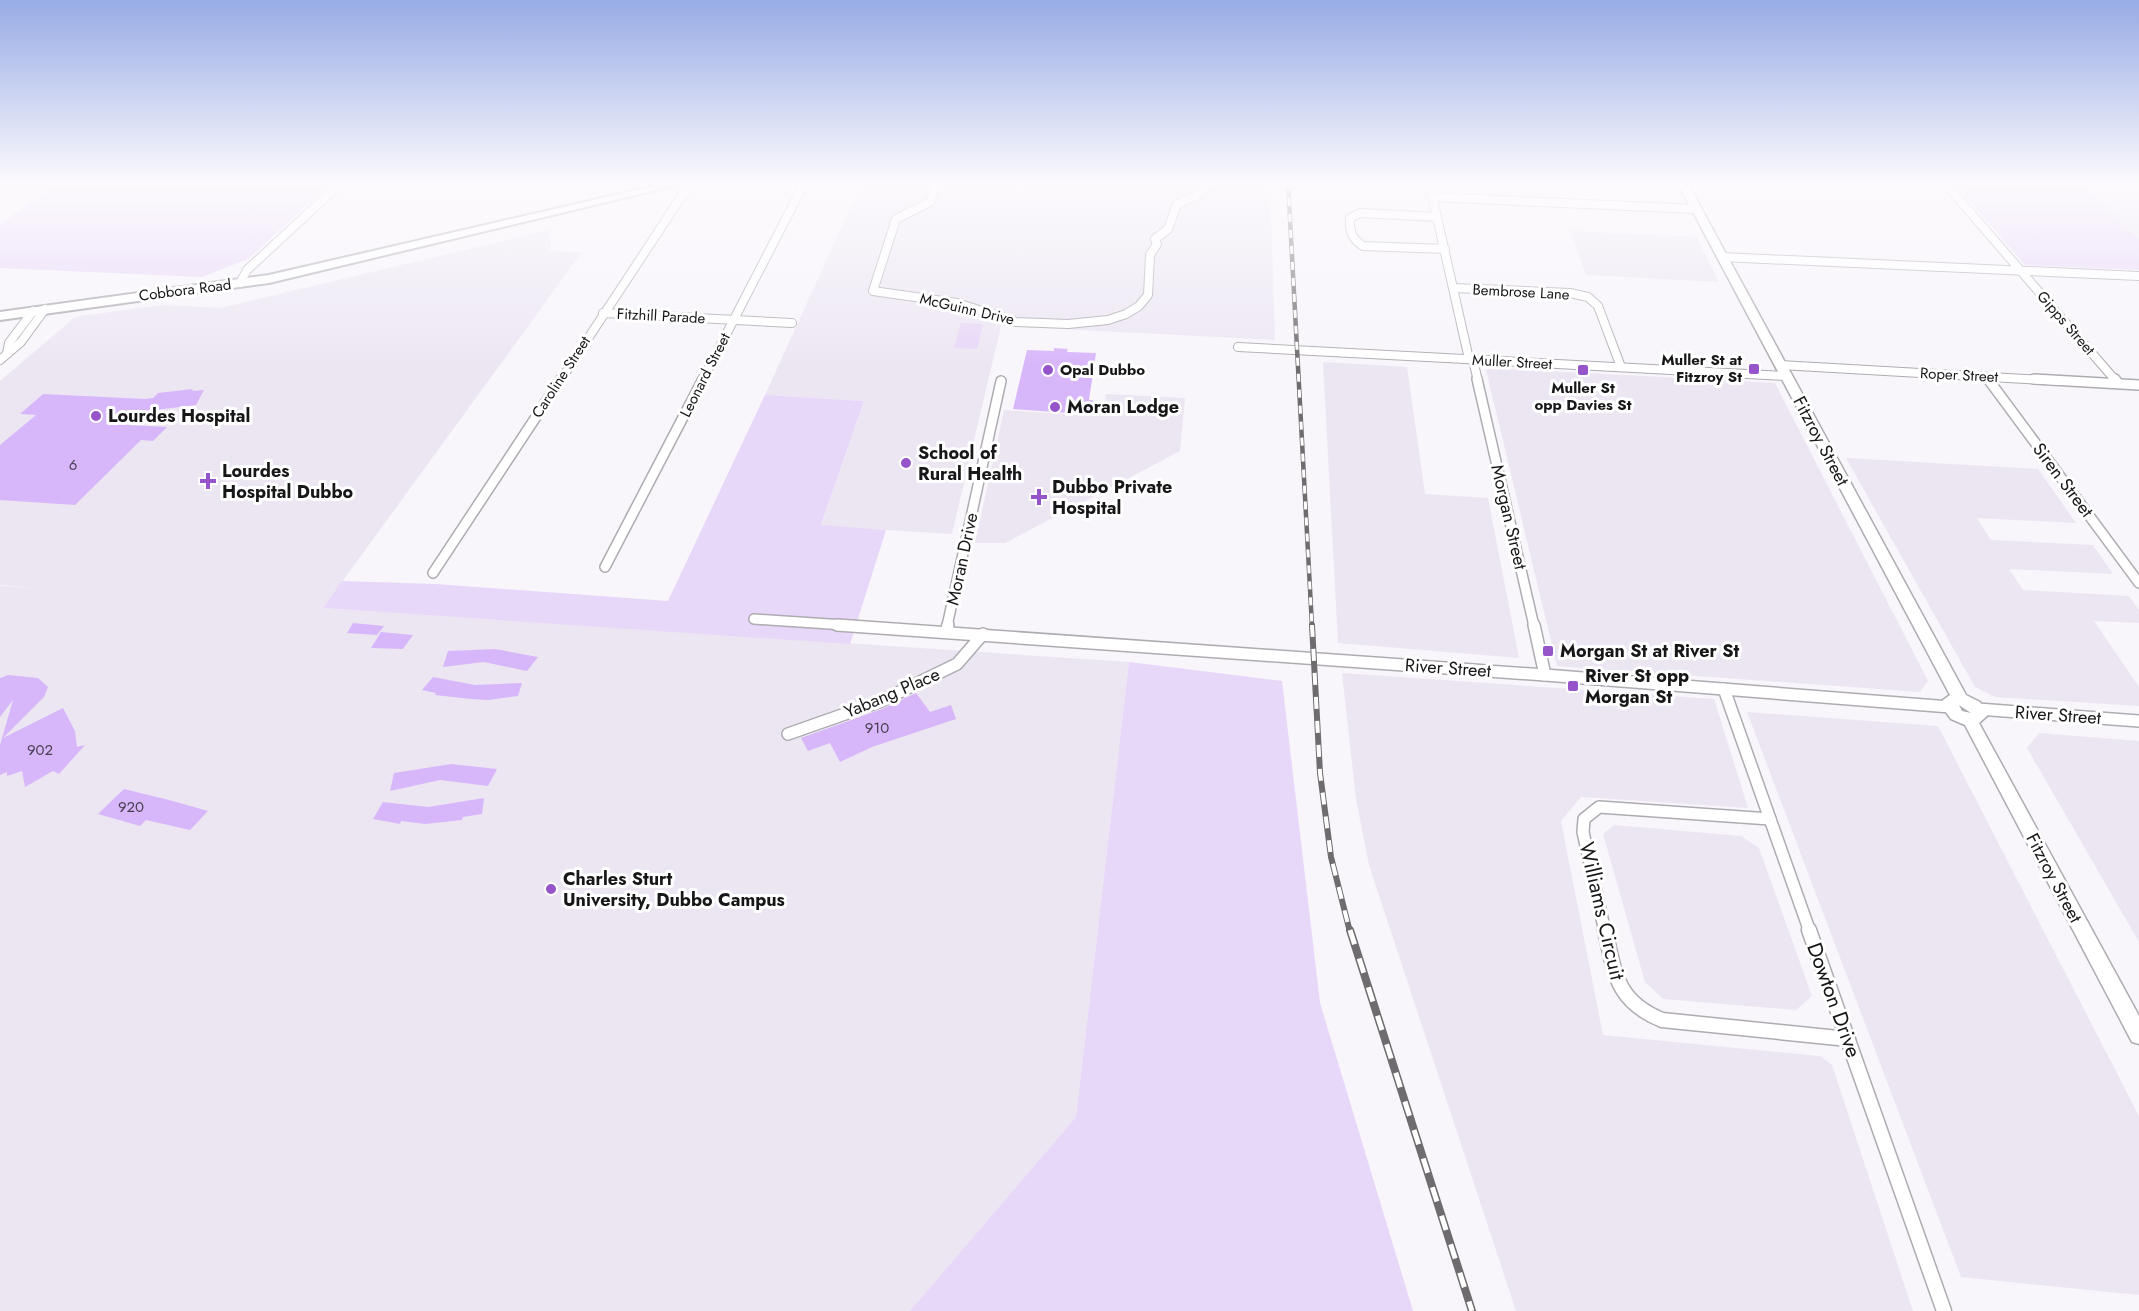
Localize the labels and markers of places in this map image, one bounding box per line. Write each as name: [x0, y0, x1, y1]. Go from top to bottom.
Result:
place label: Muller St at Fitzroy St: [1661, 349, 1742, 388]
place label: Opal Dubbo: [1060, 359, 1145, 381]
marker: Muller St at Fitzroy St: [1747, 362, 1761, 376]
marker: Opal Dubbo: [1041, 363, 1055, 377]
marker: Muller St opp Davies St: [1576, 363, 1590, 377]
place label: Muller St opp Davies St: [1535, 377, 1632, 416]
place label: Moran Lodge: [1067, 394, 1179, 420]
marker: Moran Lodge: [1048, 400, 1062, 414]
place label: Lourdes Hospital: [108, 403, 250, 429]
marker: Lourdes Hospital: [89, 409, 103, 423]
place label: School of Rural Health: [918, 440, 1022, 487]
marker: School of Rural Health: [899, 456, 913, 470]
place label: Lourdes Hospital Dubbo: [222, 458, 353, 505]
marker: Lourdes Hospital Dubbo: [199, 472, 217, 490]
place label: Dubbo Private Hospital: [1052, 474, 1172, 521]
marker: Dubbo Private Hospital: [1030, 488, 1048, 506]
place label: Morgan St at River St: [1560, 638, 1740, 664]
marker: Morgan St at River St: [1541, 644, 1555, 658]
place label: River St opp Morgan St: [1585, 663, 1689, 710]
marker: River St opp Morgan St: [1566, 679, 1580, 693]
place label: Charles Sturt University, Dubbo Campus: [563, 866, 785, 913]
marker: Charles Sturt University, Dubbo Campus: [544, 882, 558, 896]

